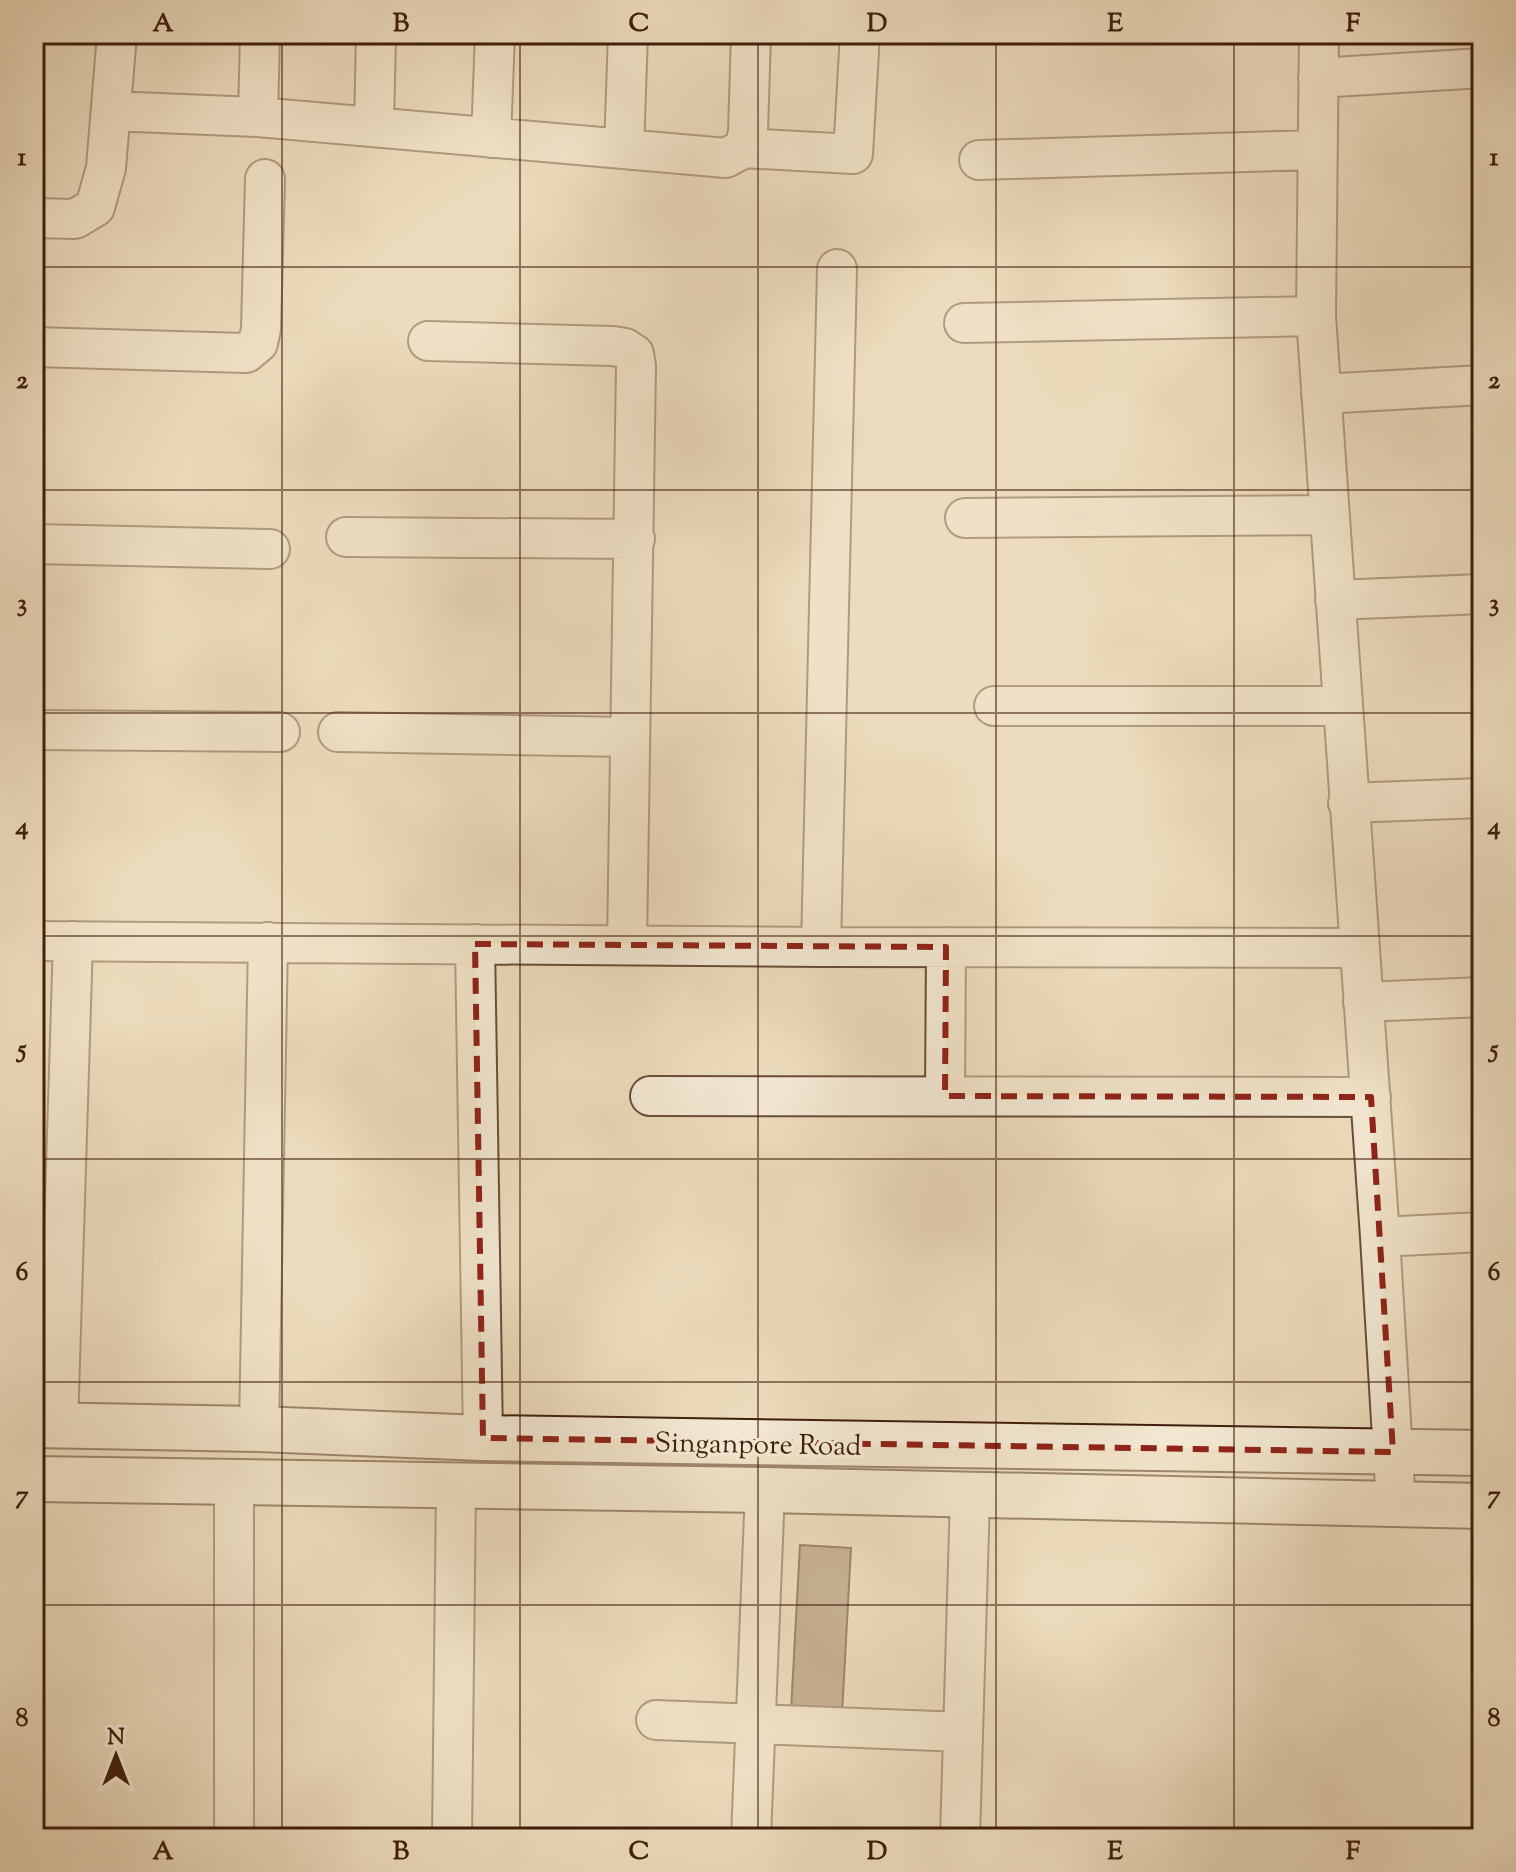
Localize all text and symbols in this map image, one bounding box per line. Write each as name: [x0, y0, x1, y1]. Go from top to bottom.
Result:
text: A: [152, 6, 174, 43]
text: B: [393, 6, 410, 43]
text: C: [629, 6, 649, 43]
text: D: [867, 6, 887, 43]
text: E: [1107, 6, 1123, 43]
text: F: [1346, 6, 1361, 43]
text: 1: [18, 140, 27, 177]
text: 1: [1490, 140, 1499, 177]
text: 2: [16, 363, 29, 400]
text: 2: [1488, 363, 1501, 400]
text: 3: [17, 586, 27, 623]
text: 3: [1489, 586, 1499, 623]
text: 4: [14, 809, 29, 846]
text: 4: [1486, 809, 1501, 846]
text: 5: [16, 1032, 27, 1069]
text: 5: [1488, 1032, 1499, 1069]
text: 6: [16, 1255, 29, 1292]
text: 6: [1488, 1255, 1501, 1292]
street label: Singanpore Road: [654, 1424, 862, 1468]
text: 7: [15, 1478, 29, 1515]
text: 7: [1487, 1478, 1501, 1515]
text: 8: [15, 1701, 29, 1738]
text: 8: [1487, 1701, 1501, 1738]
north arrow: [76, 1716, 156, 1796]
text: N: [107, 1723, 125, 1755]
text: A: [152, 1834, 174, 1871]
text: B: [393, 1834, 410, 1871]
text: C: [629, 1834, 649, 1871]
text: D: [867, 1834, 887, 1871]
text: E: [1107, 1834, 1123, 1871]
text: F: [1346, 1834, 1361, 1871]

